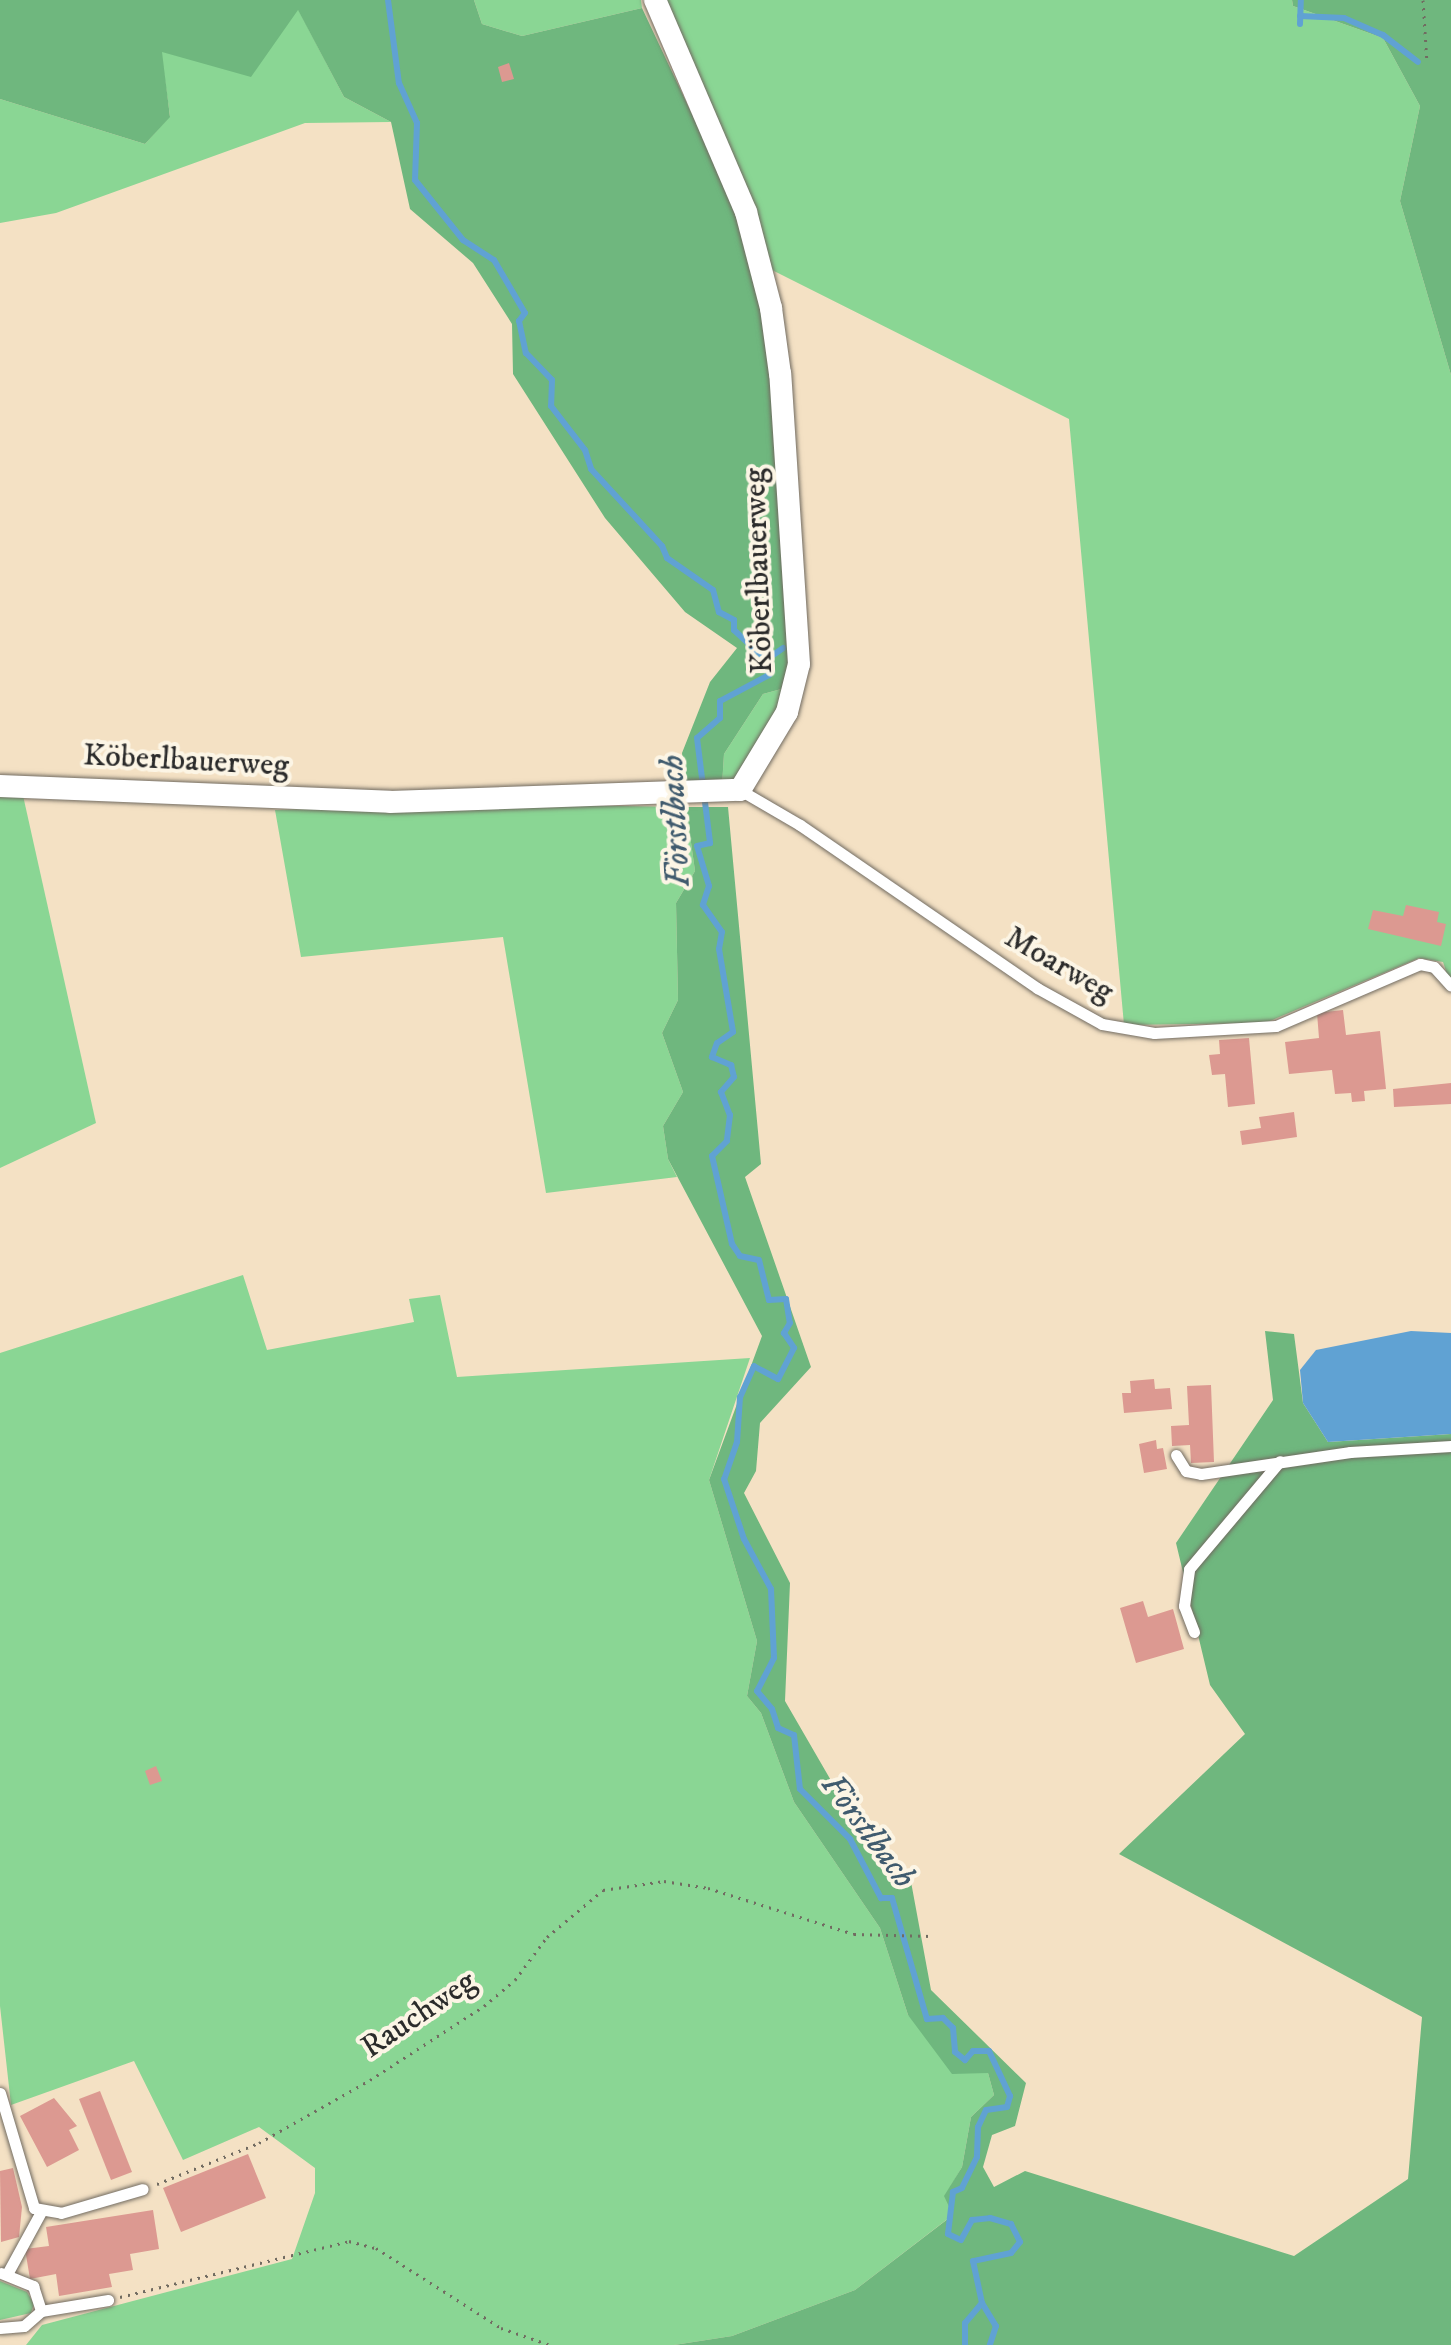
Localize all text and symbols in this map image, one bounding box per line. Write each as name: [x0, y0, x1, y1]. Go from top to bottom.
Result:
street label: Köberlbauerweg: [736, 467, 782, 675]
street label: Köberlbauerweg: [82, 736, 290, 786]
water label: Förstlbach: [652, 754, 700, 888]
street label: Moarweg: [998, 919, 1120, 1011]
water label: Förstlbach: [812, 1766, 924, 1896]
street label: Rauchweg: [354, 1963, 484, 2067]

